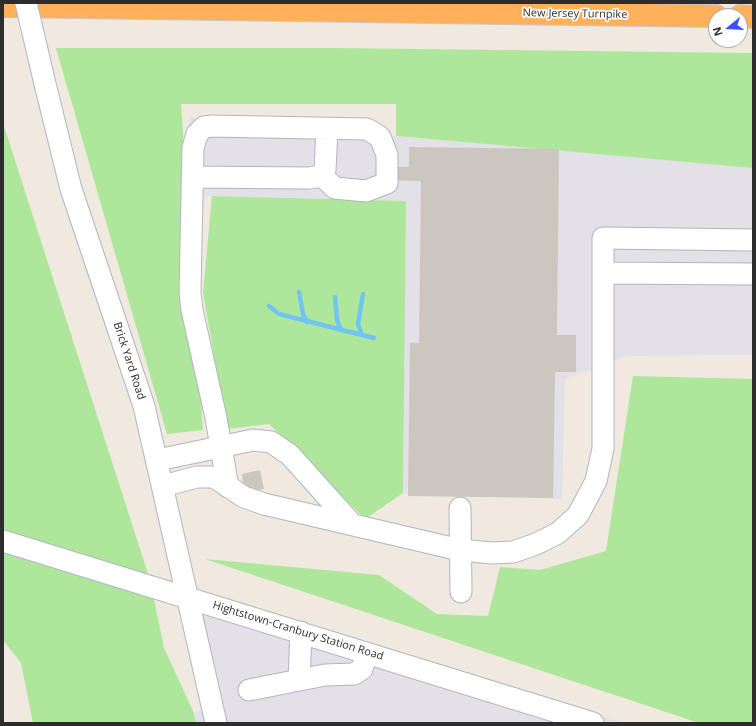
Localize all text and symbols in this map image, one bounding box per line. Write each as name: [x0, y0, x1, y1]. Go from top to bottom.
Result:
street label: New Jersey Turnpike: [523, 6, 627, 22]
north arrow: [708, 8, 748, 48]
text: N: [709, 25, 726, 38]
street label: Brick Yard Road: [110, 321, 148, 401]
street label: Hightstown-Cranbury Station Road: [211, 599, 385, 663]

